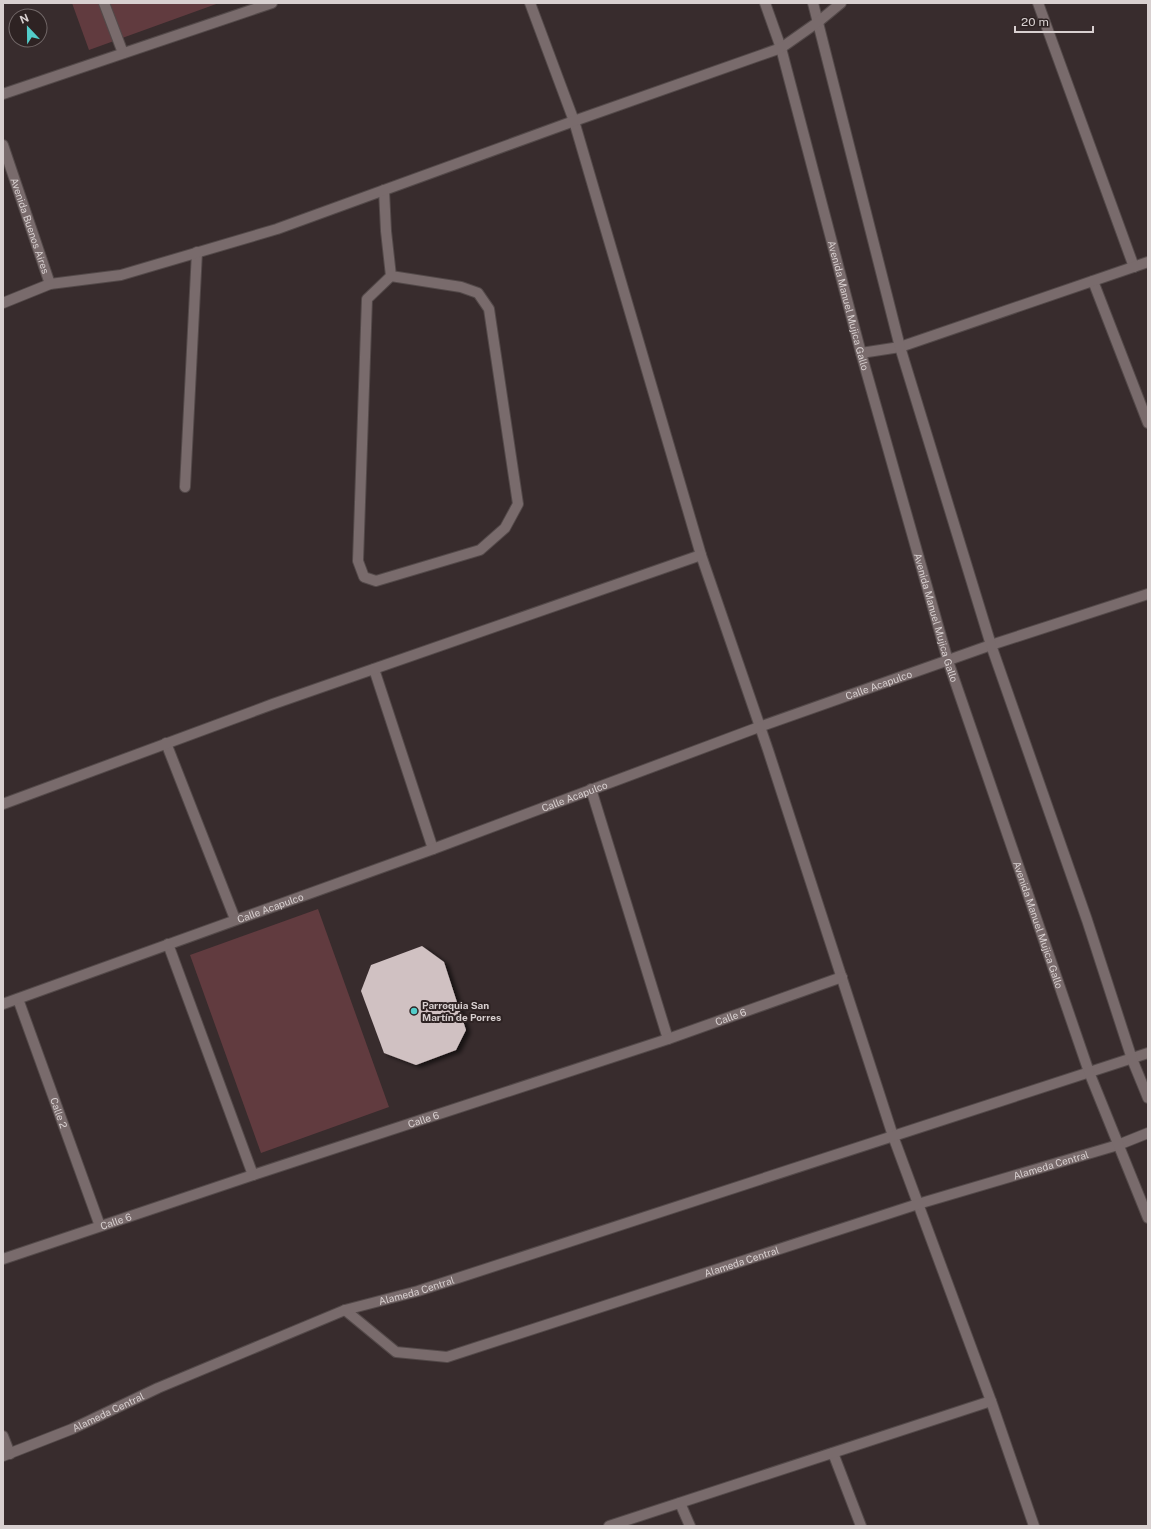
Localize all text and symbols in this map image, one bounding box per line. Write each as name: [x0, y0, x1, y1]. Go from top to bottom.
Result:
north arrow: [8, 8, 48, 48]
scale bar: [1015, 8, 1093, 34]
text: N: [18, 12, 30, 26]
text: 20 m: [1021, 15, 1049, 29]
street label: Avenida Buenos Aires: [8, 176, 52, 275]
street label: Avenida Manuel Mujica Gallo: [826, 239, 872, 372]
street label: Avenida Manuel Mujica Gallo: [912, 552, 961, 684]
street label: Calle Acapulco: [844, 667, 914, 702]
street label: Calle Acapulco: [540, 778, 609, 814]
street label: Avenida Manuel Mujica Gallo: [1011, 860, 1066, 990]
street label: Calle Acapulco: [235, 890, 305, 925]
place label: Parroquia San Martín de Porres: [422, 999, 501, 1023]
marker: Parroquia San Martín de Porres: [409, 1006, 419, 1016]
street label: Calle 6: [713, 1006, 748, 1028]
street label: Calle 2: [48, 1096, 70, 1130]
street label: Calle 6: [406, 1108, 441, 1130]
street label: Alameda Central: [1012, 1148, 1090, 1182]
street label: Calle 6: [99, 1210, 133, 1232]
street label: Alameda Central: [703, 1244, 781, 1279]
street label: Alameda Central: [377, 1274, 456, 1307]
street label: Alameda Central: [70, 1390, 146, 1434]

